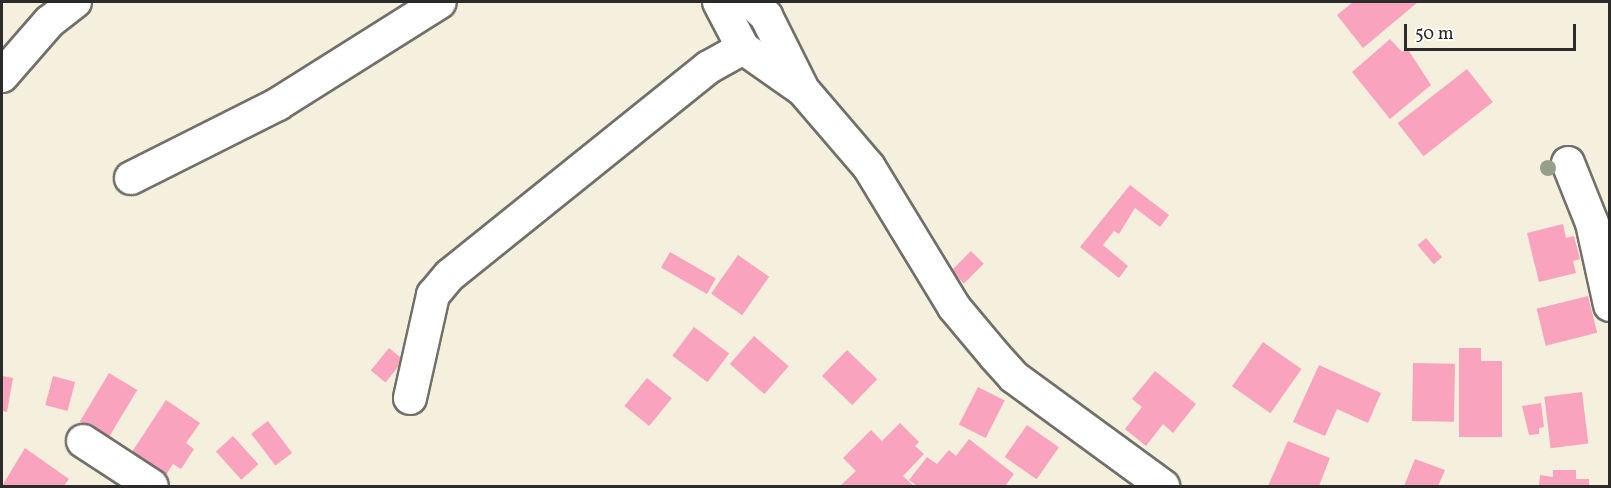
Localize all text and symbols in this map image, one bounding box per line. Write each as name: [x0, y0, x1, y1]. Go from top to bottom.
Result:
scale bar: [1407, 12, 1580, 50]
text: 50 m: [1415, 22, 1454, 47]

